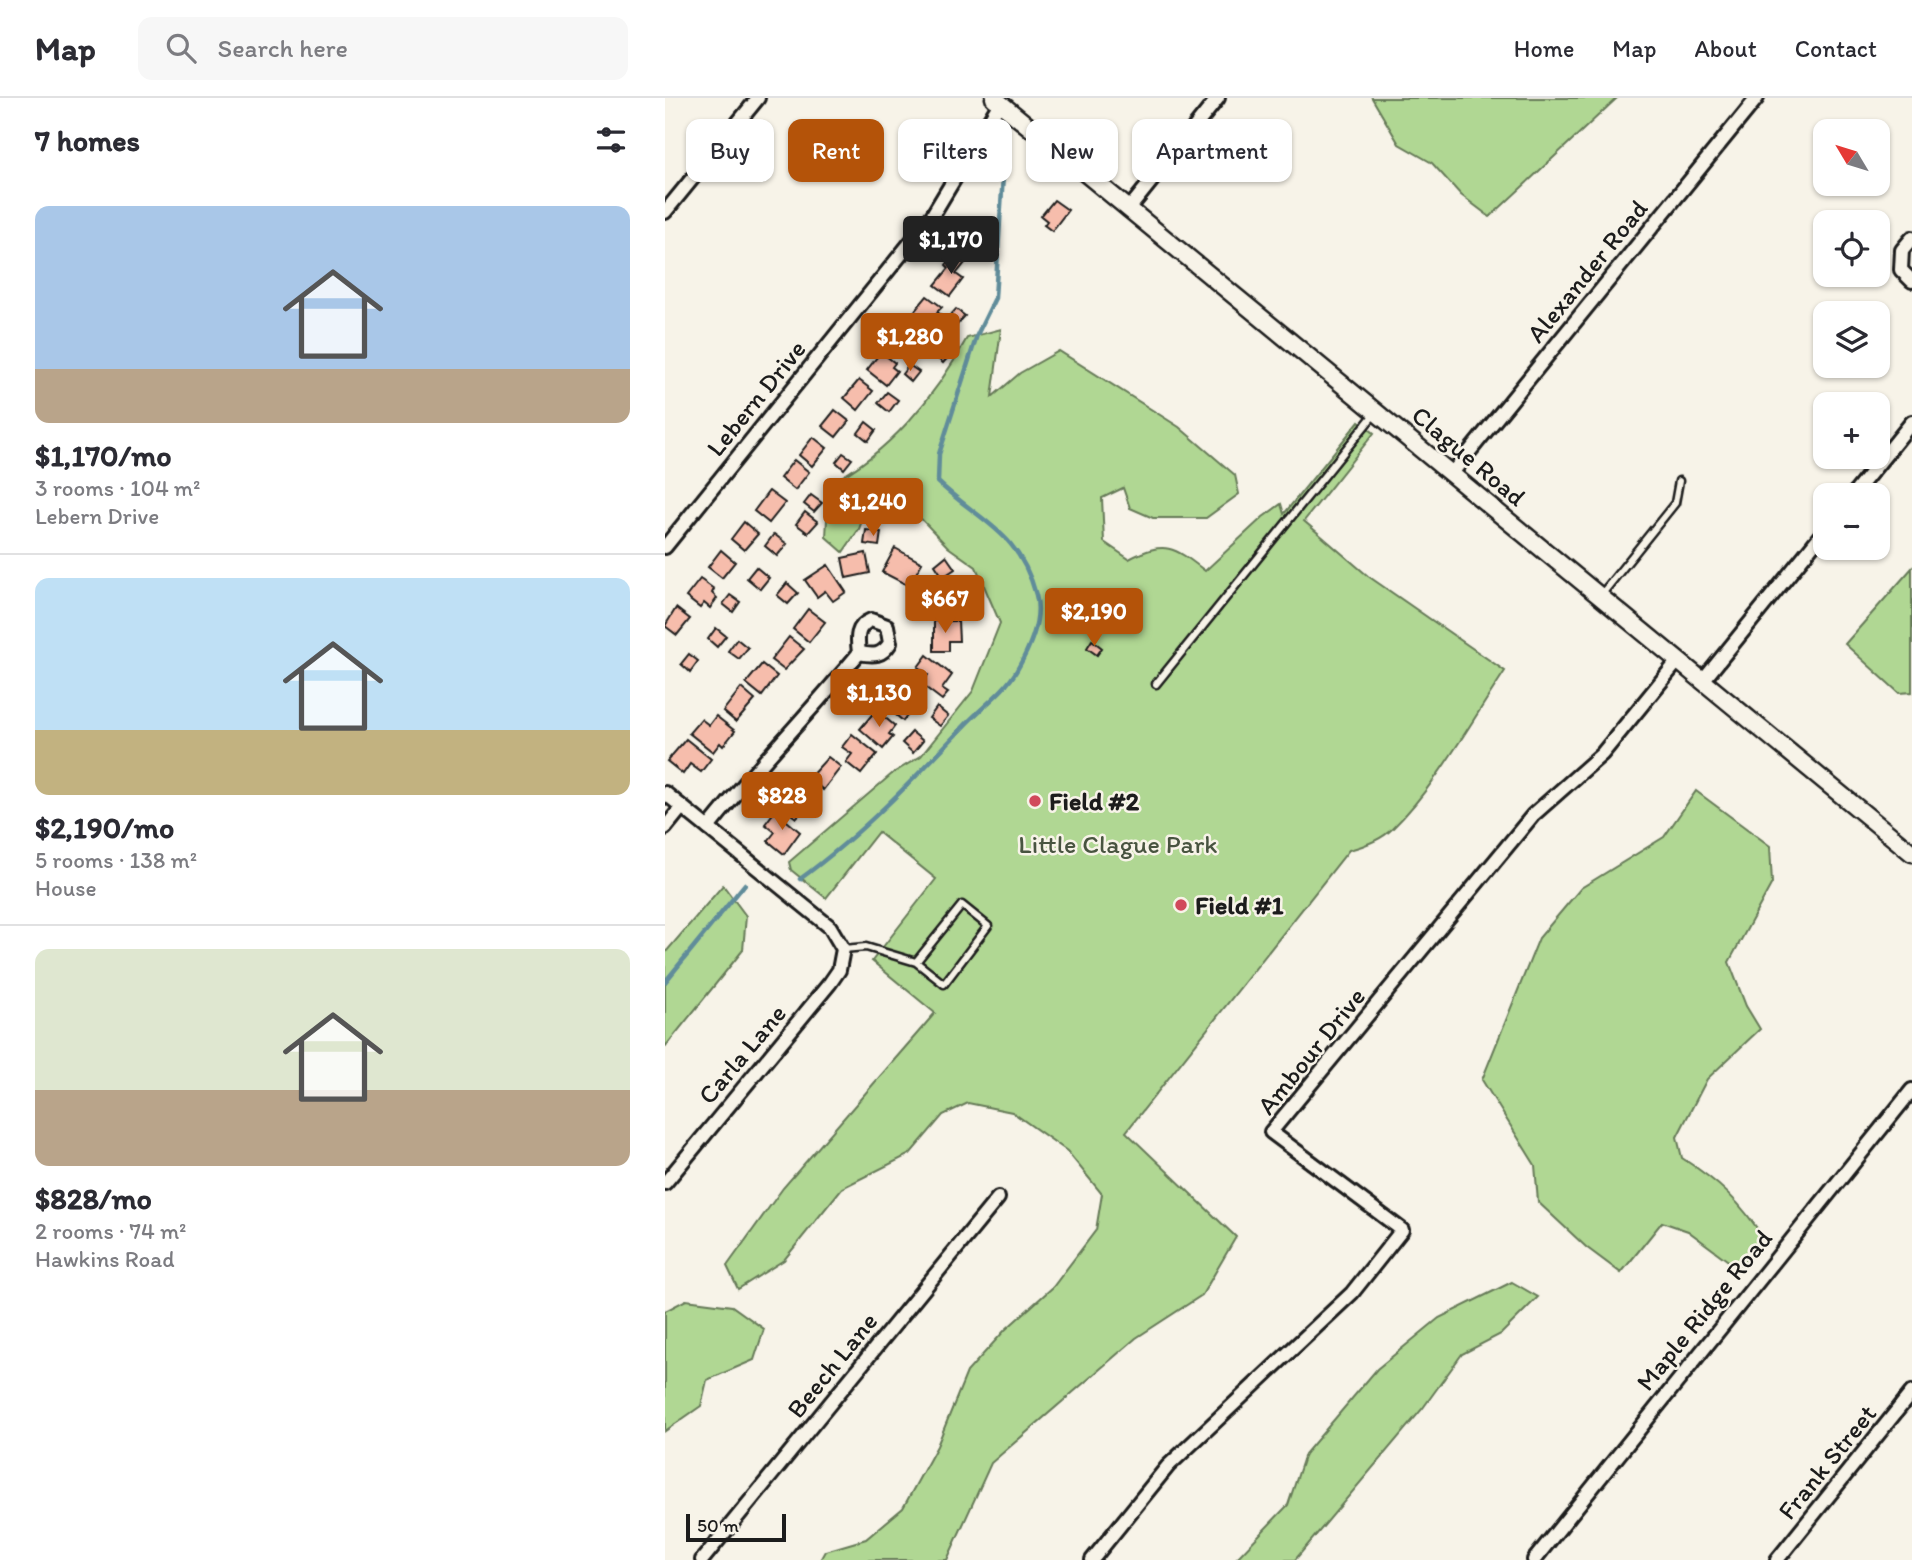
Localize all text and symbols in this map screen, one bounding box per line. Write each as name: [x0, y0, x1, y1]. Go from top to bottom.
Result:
search box: [138, 17, 628, 80]
text: Map: [35, 29, 96, 68]
icon: search: [162, 29, 200, 67]
text: Search here: [218, 32, 348, 64]
text: Home: [1514, 34, 1574, 63]
text: Map: [1612, 34, 1656, 63]
text: About: [1694, 34, 1757, 63]
text: Contact: [1795, 34, 1877, 63]
chip: Buy: [686, 119, 774, 182]
chip: Rent: [788, 119, 884, 182]
chip: Filters: [898, 119, 1012, 182]
chip: New: [1026, 119, 1118, 182]
chip: Apartment: [1132, 119, 1292, 182]
north arrow: [1813, 119, 1890, 196]
map controls: [1813, 119, 1890, 560]
icon: filters: [592, 121, 630, 159]
text: 7 homes: [35, 122, 140, 159]
street label: Alexander Road: [1520, 193, 1654, 349]
button: locate: [1813, 210, 1890, 287]
pin: $1,170: [894, 216, 1008, 276]
text: $1,170: [919, 225, 983, 253]
icon: home: [270, 251, 396, 377]
button: layers: [1813, 301, 1890, 378]
pin: $1,280: [853, 314, 967, 373]
text: $1,280: [877, 322, 943, 350]
street label: Lebern Drive: [699, 333, 813, 463]
button: +: [1813, 392, 1890, 469]
street label: Clague Road: [1405, 399, 1533, 513]
text: $1,170/mo: [35, 437, 172, 474]
text: 3 rooms · 104 m²: [35, 474, 200, 502]
pin: $1,240: [816, 478, 930, 538]
button: −: [1813, 483, 1890, 560]
text: $1,240: [839, 487, 907, 515]
text: Lebern Drive: [35, 502, 159, 530]
pin: $667: [904, 575, 986, 635]
text: $667: [921, 584, 969, 612]
pin: $2,190: [1037, 588, 1151, 648]
text: $2,190: [1061, 597, 1127, 625]
icon: home: [270, 623, 396, 749]
pin: $1,130: [822, 670, 936, 729]
text: $1,130: [846, 678, 912, 706]
pin: $828: [741, 772, 823, 832]
text: $828: [758, 781, 806, 809]
place label: Field #2: [1049, 785, 1139, 817]
marker: Field #2: [1027, 793, 1043, 809]
text: $2,190/mo: [35, 809, 174, 846]
park label: Little Clague Park: [1018, 828, 1218, 860]
text: 5 rooms · 138 m²: [35, 846, 197, 874]
text: House: [35, 874, 97, 902]
place label: Field #1: [1195, 889, 1283, 921]
marker: Field #1: [1173, 897, 1189, 913]
street label: Ambour Drive: [1250, 981, 1372, 1121]
icon: home: [270, 994, 396, 1120]
street label: Carla Lane: [691, 998, 793, 1110]
text: $828/mo: [35, 1180, 152, 1217]
text: 2 rooms · 74 m²: [35, 1217, 187, 1245]
street label: Maple Ridge Road: [1629, 1223, 1779, 1397]
text: Hawkins Road: [35, 1245, 175, 1273]
street label: Beech Lane: [780, 1306, 884, 1424]
street label: Frank Street: [1771, 1398, 1883, 1526]
scale bar: [686, 1511, 786, 1543]
text: 50 m: [697, 1514, 739, 1537]

